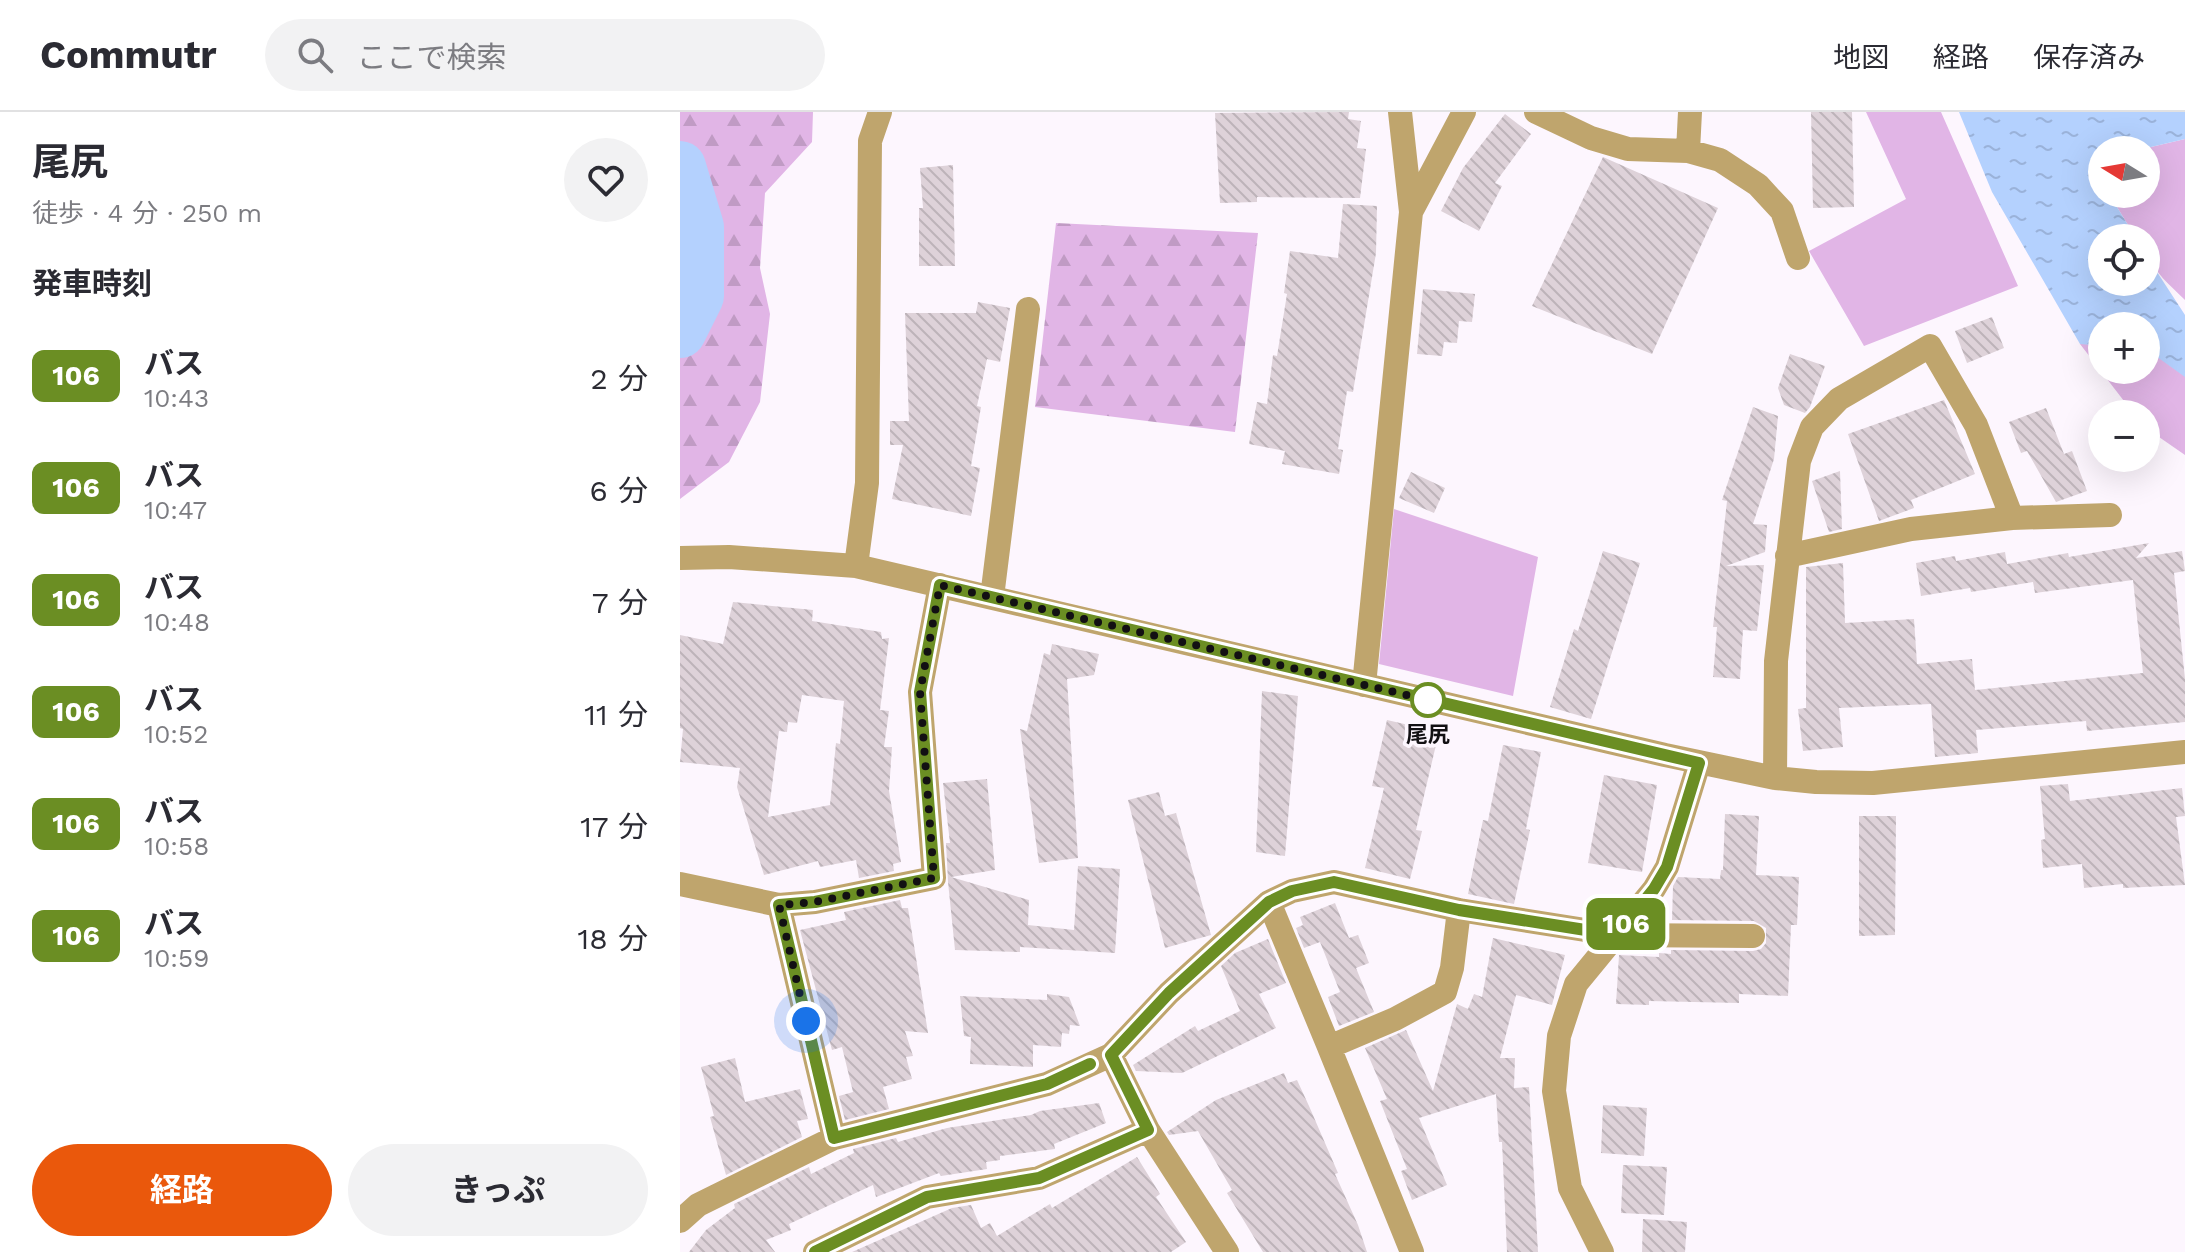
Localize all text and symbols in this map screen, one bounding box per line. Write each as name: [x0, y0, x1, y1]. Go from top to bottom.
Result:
search box: [265, 19, 825, 91]
text: Commutr: [40, 33, 217, 77]
icon: search: [293, 33, 337, 77]
text: ここで検索: [357, 40, 507, 75]
text: 地図: [1833, 41, 1889, 74]
text: 経路: [1933, 41, 1989, 74]
text: 保存済み: [2033, 41, 2145, 74]
north arrow: [2088, 136, 2160, 208]
map controls: [2088, 136, 2160, 472]
button: heart: [564, 138, 648, 222]
text: 尾尻: [32, 140, 108, 184]
text: 徒歩 · 4 分 · 250 m: [32, 198, 262, 228]
button: locate: [2088, 224, 2160, 296]
text: 発車時刻: [32, 266, 152, 301]
button: +: [2088, 312, 2160, 384]
text: バス: [144, 346, 204, 381]
text: 106: [52, 359, 100, 392]
text: 2 分: [590, 361, 648, 396]
text: 10:43: [144, 383, 209, 413]
button: −: [2088, 400, 2160, 472]
text: バス: [144, 458, 204, 493]
text: 106: [52, 471, 100, 504]
text: 6 分: [590, 473, 648, 508]
text: 10:47: [144, 495, 207, 525]
text: バス: [144, 570, 204, 605]
text: 106: [52, 583, 100, 616]
text: 7 分: [592, 585, 648, 620]
text: 10:48: [144, 607, 210, 637]
text: バス: [144, 682, 204, 717]
marker: 尾尻: [1411, 683, 1445, 717]
text: 106: [52, 695, 100, 728]
text: 11 分: [584, 697, 648, 732]
text: 10:52: [144, 719, 208, 749]
place label: 尾尻: [1406, 722, 1450, 747]
text: バス: [144, 794, 204, 829]
text: 106: [52, 807, 100, 840]
text: 17 分: [580, 809, 648, 844]
text: 10:58: [144, 831, 209, 861]
line badge: 106: [1580, 898, 1672, 950]
text: バス: [144, 906, 204, 941]
text: 106: [1602, 907, 1650, 940]
text: 106: [52, 919, 100, 952]
text: 18 分: [578, 921, 648, 956]
text: 10:59: [144, 943, 209, 973]
your location: [786, 1001, 826, 1041]
button: 経路: [32, 1144, 332, 1236]
button: きっぷ: [348, 1144, 648, 1236]

